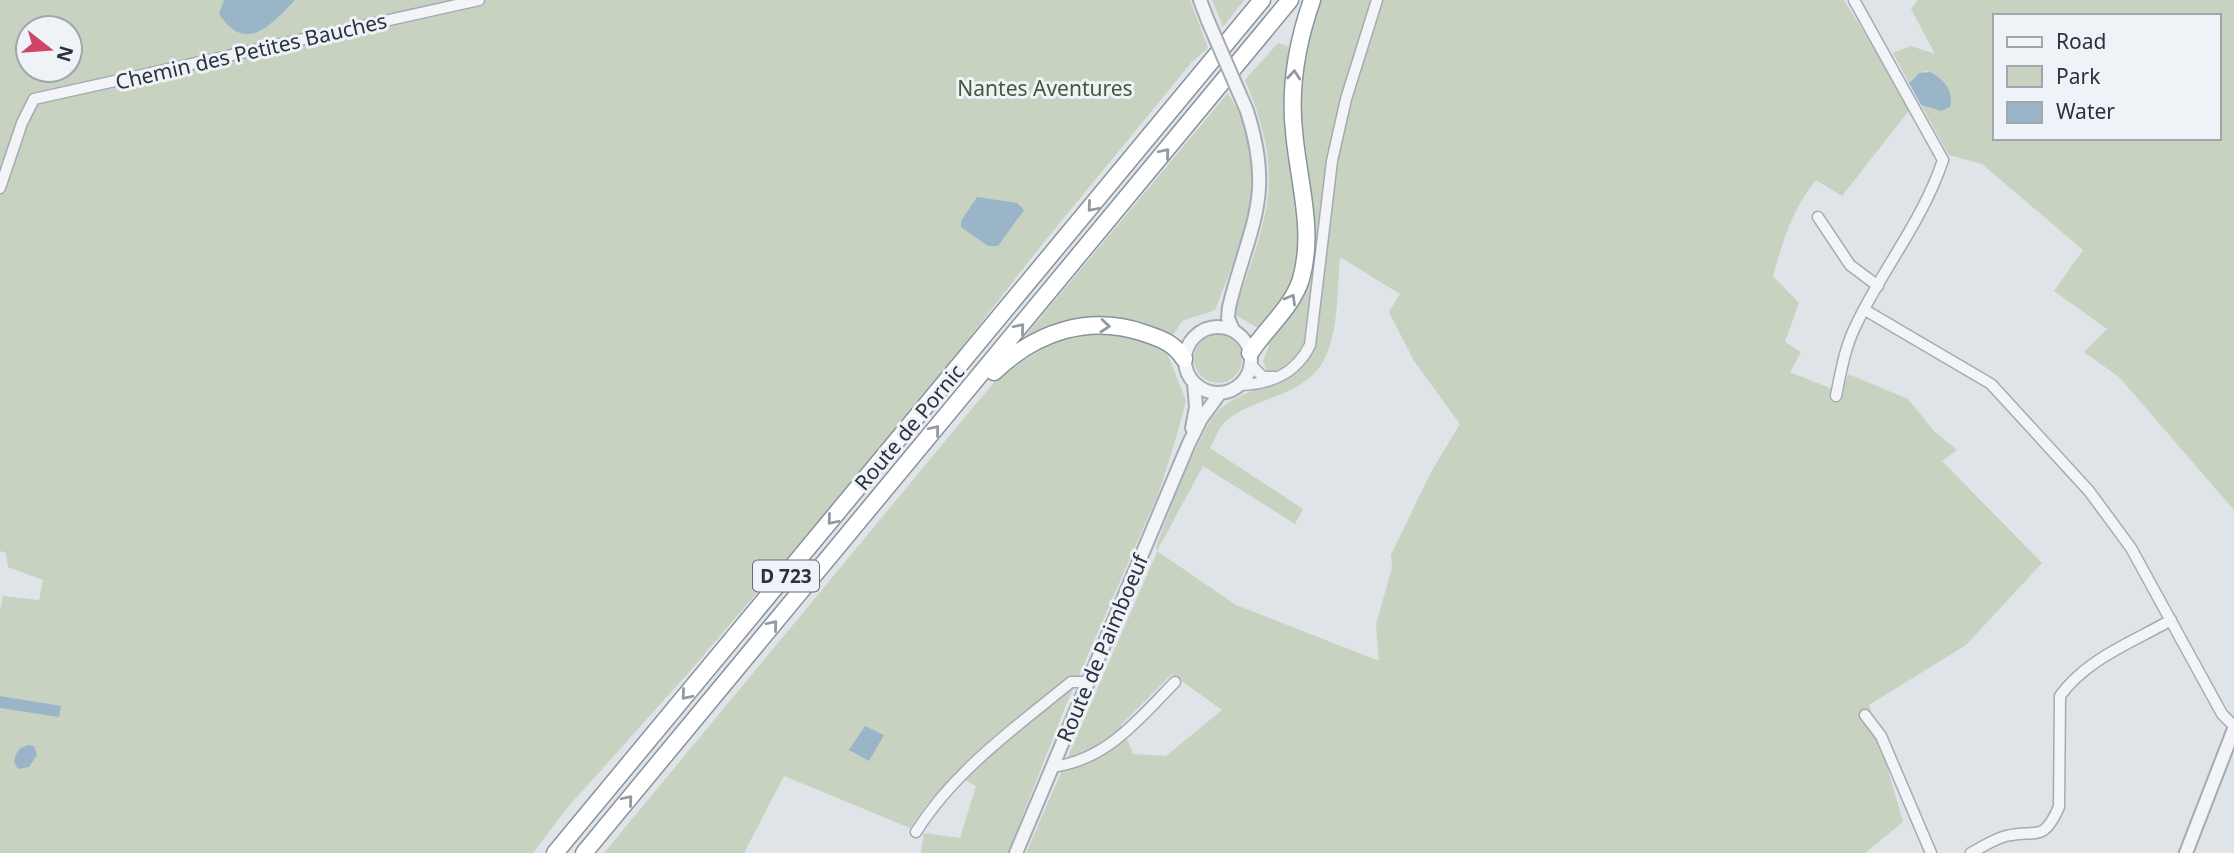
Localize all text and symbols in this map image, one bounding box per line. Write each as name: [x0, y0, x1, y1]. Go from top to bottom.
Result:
street label: Chemin des Petites Bauches: [113, 6, 389, 96]
north arrow: [14, 14, 84, 84]
legend: [1993, 14, 2220, 140]
text: Road: [2056, 27, 2106, 55]
text: N: [51, 43, 80, 65]
text: Park: [2056, 62, 2101, 90]
one-way arrow: [1286, 69, 1301, 80]
park label: Nantes Aventures: [957, 74, 1133, 102]
text: Water: [2056, 97, 2115, 125]
one-way arrow: [1157, 149, 1169, 162]
one-way arrow: [1088, 199, 1100, 212]
one-way arrow: [1283, 293, 1296, 306]
one-way arrow: [1100, 318, 1111, 333]
one-way arrow: [1012, 324, 1024, 337]
street label: Route de Pornic: [848, 358, 970, 496]
one-way arrow: [927, 426, 939, 439]
one-way arrow: [828, 512, 840, 525]
street label: Route de Paimboeuf: [1050, 548, 1155, 746]
road number: D 723: [753, 561, 819, 592]
one-way arrow: [765, 621, 777, 634]
one-way arrow: [682, 688, 695, 700]
one-way arrow: [620, 796, 632, 809]

